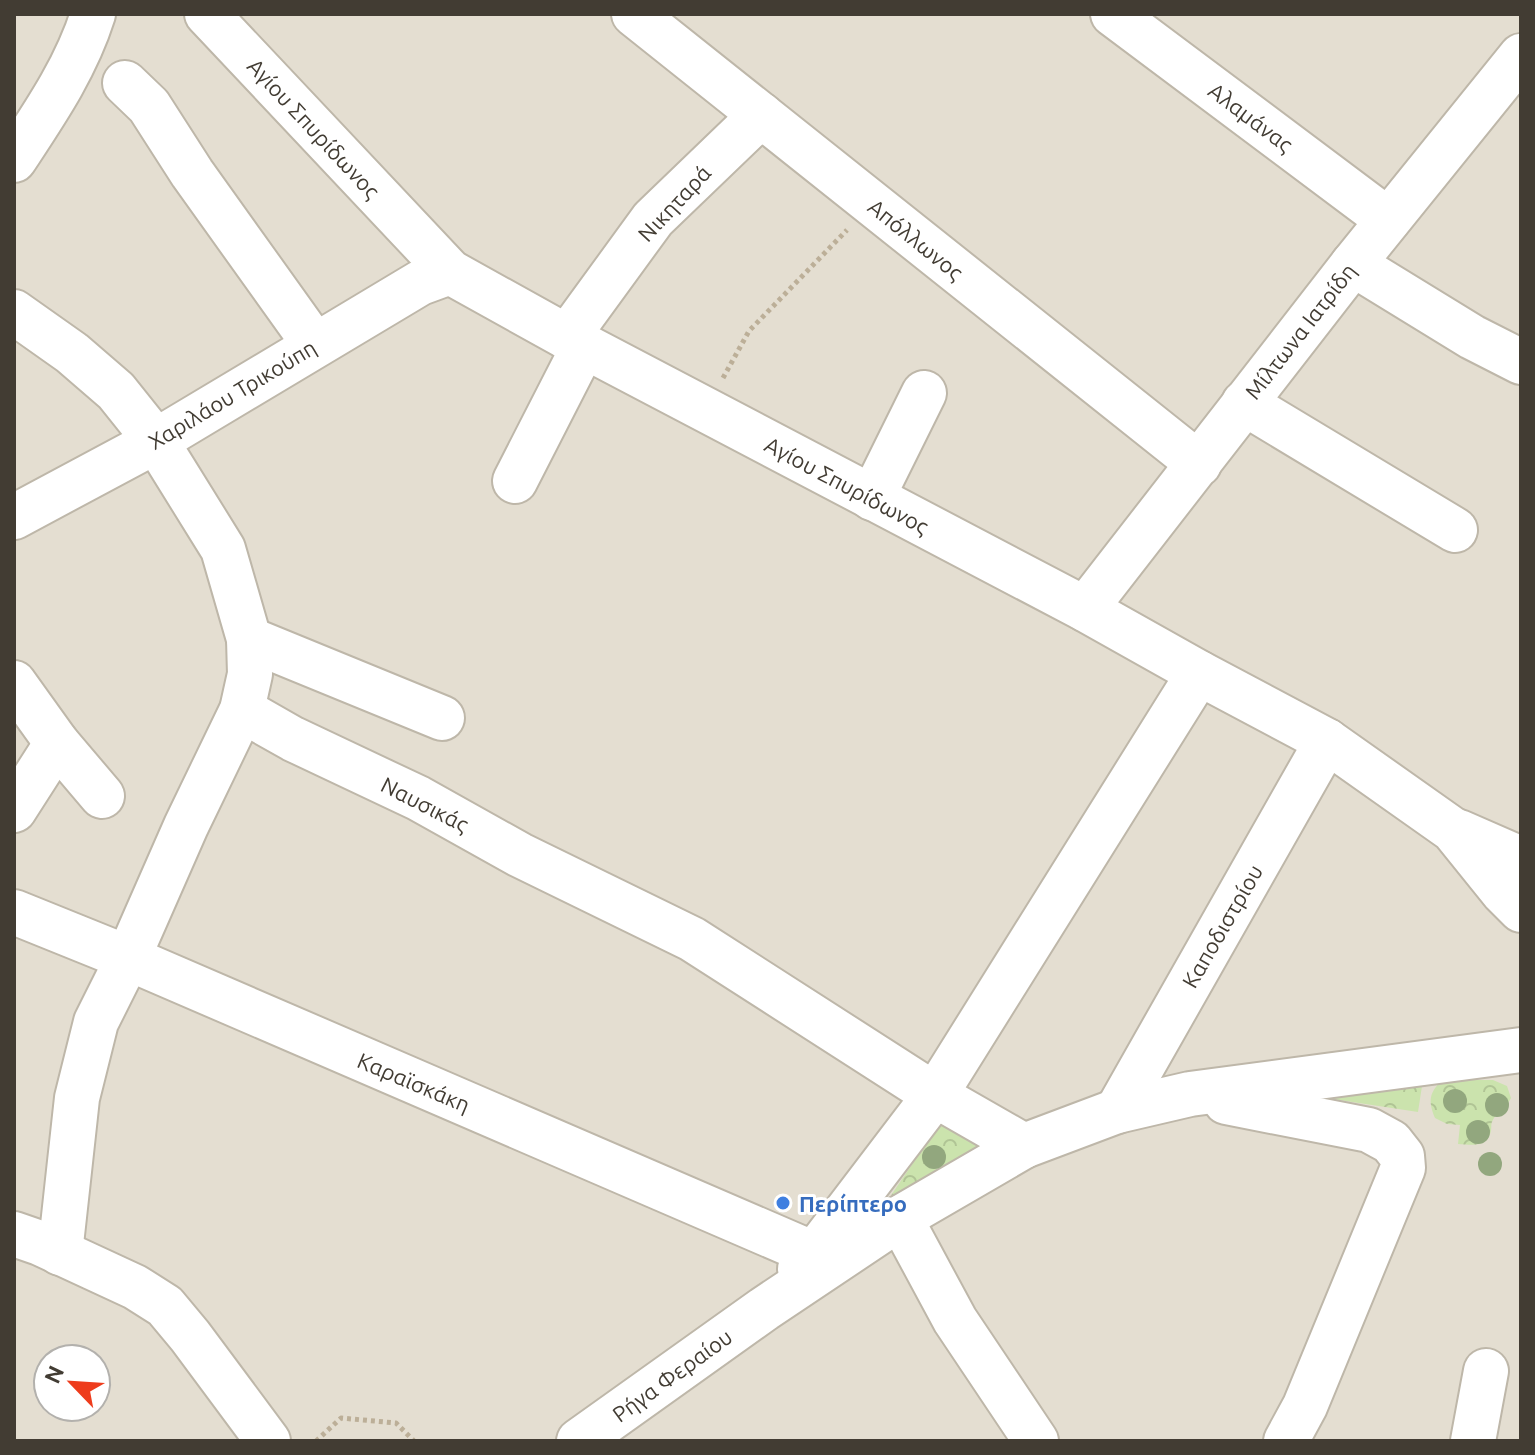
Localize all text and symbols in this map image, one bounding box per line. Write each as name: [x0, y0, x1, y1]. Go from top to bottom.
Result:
street label: Αγίου Σπυρίδωνος: [242, 53, 385, 204]
street label: Αλαμάνας: [1203, 77, 1298, 157]
street label: Νικηταρά: [633, 160, 715, 246]
street label: Απόλλωνος: [863, 193, 968, 285]
street label: Μίλτωνα Ιατρίδη: [1239, 258, 1361, 404]
street label: Χαριλάου Τρικούπη: [144, 334, 320, 454]
street label: Αγίου Σπυρίδωνος: [760, 431, 933, 540]
street label: Ναυσικάς: [377, 771, 473, 838]
street label: Καποδιστρίου: [1177, 860, 1267, 992]
street label: Καραϊσκάκη: [354, 1047, 474, 1117]
place label: Περίπτερο: [799, 1191, 907, 1216]
marker: Περίπτερο: [774, 1194, 792, 1212]
street label: Ρήγα Φεραίου: [607, 1323, 737, 1427]
north arrow: [32, 1343, 112, 1423]
text: N: [39, 1362, 68, 1387]

